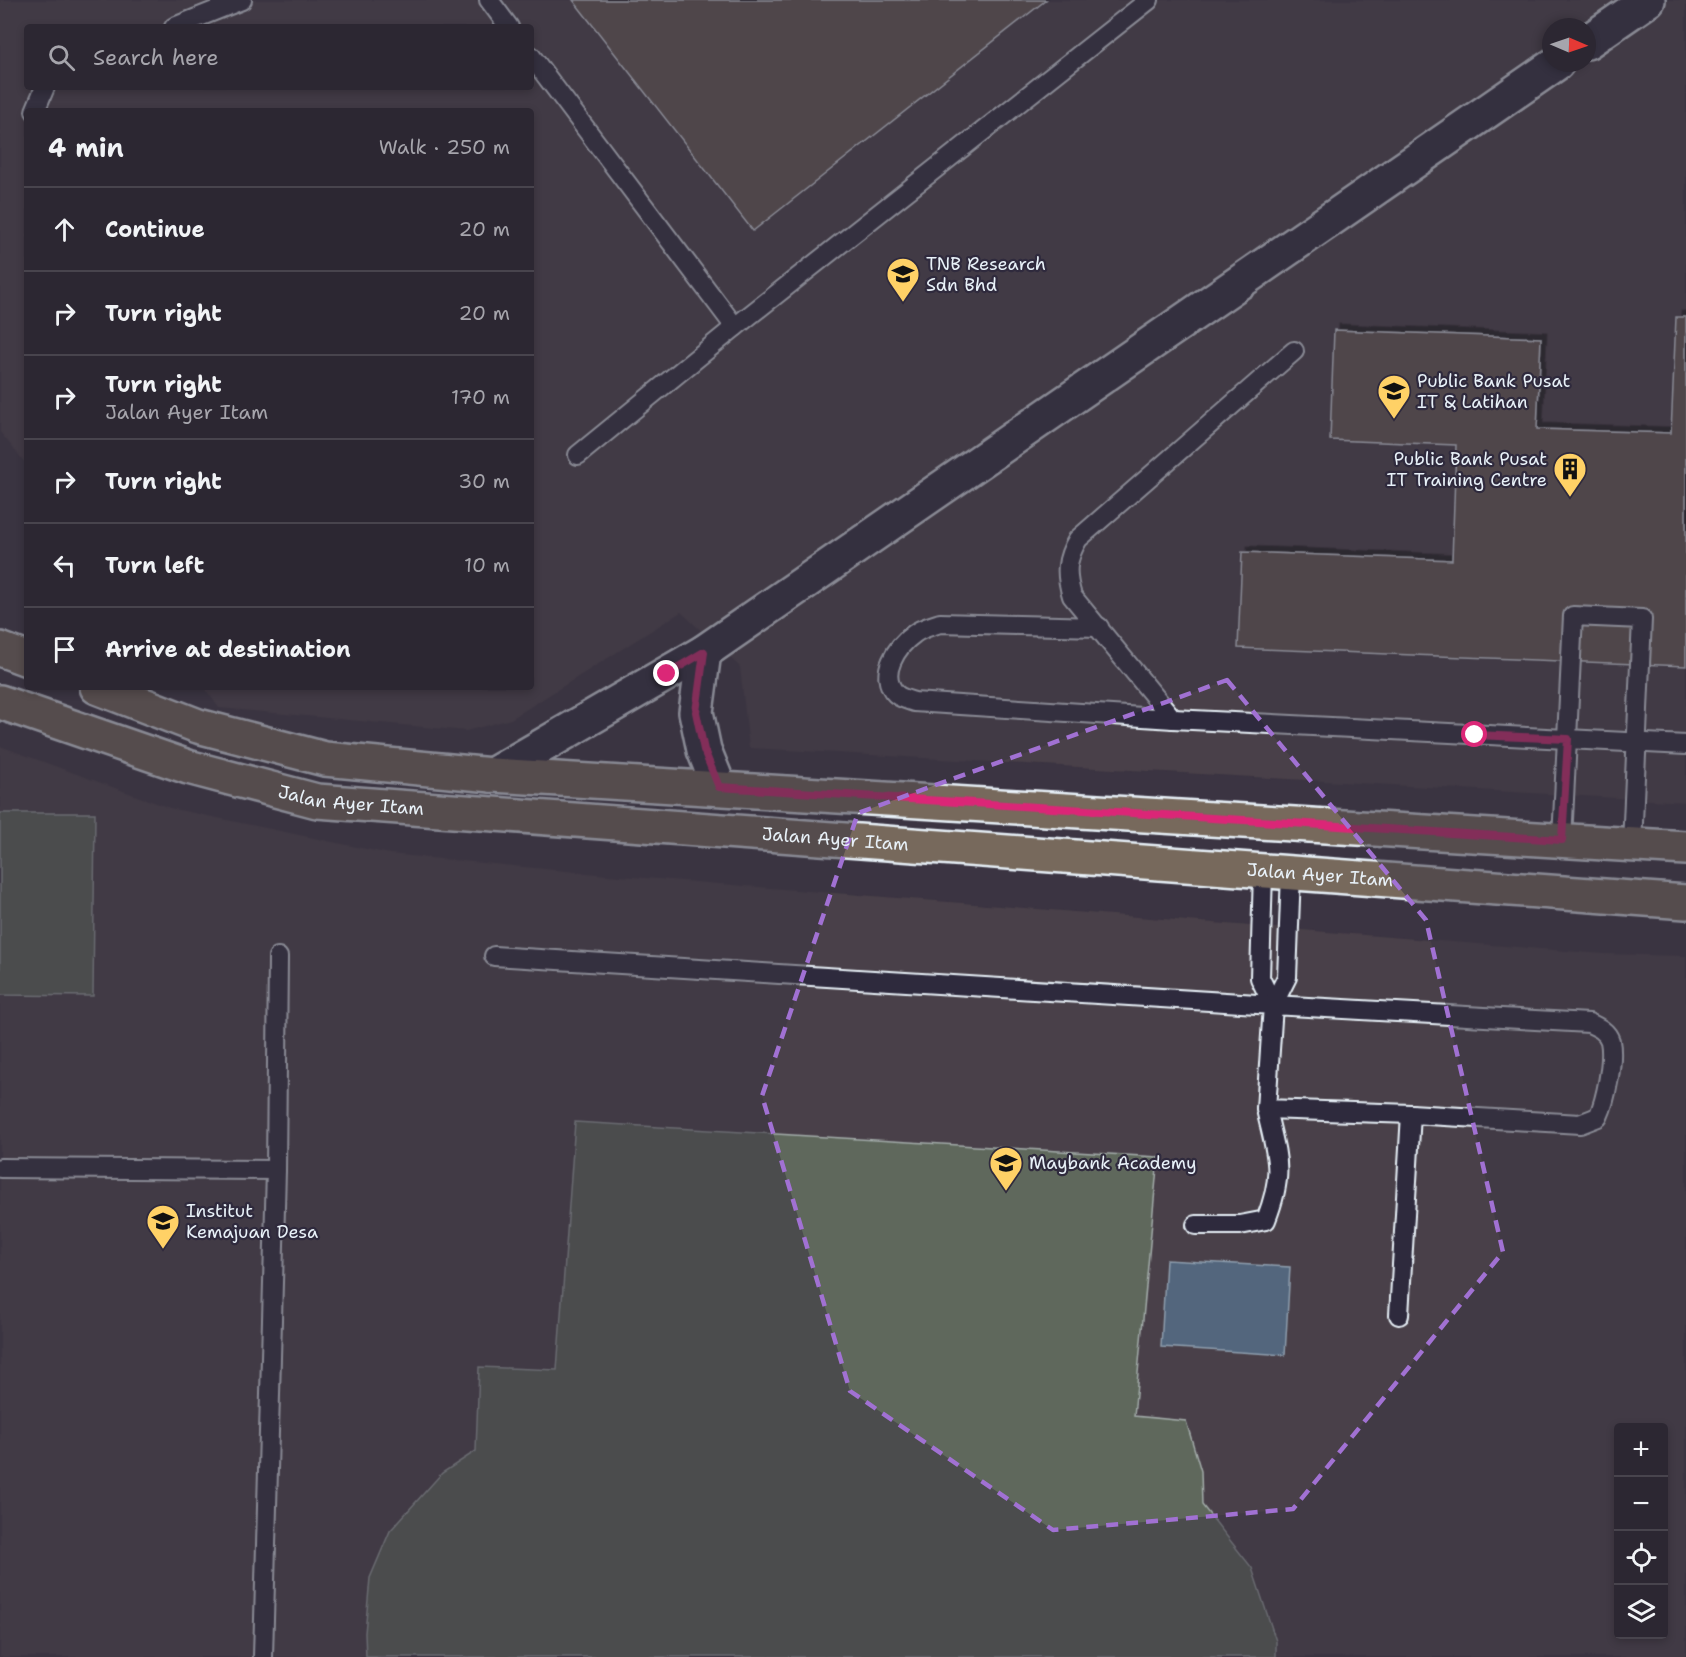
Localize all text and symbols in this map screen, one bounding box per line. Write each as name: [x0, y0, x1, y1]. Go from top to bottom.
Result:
north arrow: [1542, 18, 1596, 72]
search box: [24, 24, 534, 90]
icon: search: [45, 41, 78, 74]
text: Search here: [93, 43, 219, 72]
text: 4 min: [48, 130, 124, 165]
text: Walk · 250 m: [379, 134, 510, 160]
icon: ahead: [48, 213, 81, 246]
text: Continue: [105, 215, 205, 244]
text: 20 m: [459, 216, 510, 242]
place label: TNB Research Sdn Bhd: [926, 252, 1046, 297]
school or university icon: TNB Research Sdn Bhd: [885, 256, 921, 303]
icon: right: [48, 297, 81, 330]
text: Turn right: [105, 299, 222, 328]
text: 20 m: [459, 300, 510, 326]
place label: Public Bank Pusat IT & Latihan: [1417, 369, 1570, 414]
text: Turn right: [105, 370, 222, 399]
school or university icon: Public Bank Pusat IT & Latihan: [1376, 373, 1412, 420]
icon: right: [48, 381, 81, 414]
text: 170 m: [451, 384, 510, 410]
text: Jalan Ayer Itam: [105, 399, 268, 425]
place label: Public Bank Pusat IT Training Centre: [1386, 447, 1547, 492]
building icon: Public Bank Pusat IT Training Centre: [1552, 451, 1588, 498]
icon: right: [48, 465, 81, 498]
text: Turn right: [105, 467, 222, 496]
text: 30 m: [458, 468, 510, 494]
icon: left: [48, 549, 81, 582]
text: Turn left: [105, 551, 204, 580]
text: 10 m: [464, 552, 510, 578]
icon: arrive: [48, 633, 81, 666]
text: Arrive at destination: [105, 635, 351, 664]
route end: [653, 660, 679, 686]
route start: [1461, 721, 1487, 747]
street label: Jalan Ayer Itam: [275, 779, 425, 821]
street label: Jalan Ayer Itam: [761, 822, 910, 857]
street label: Jalan Ayer Itam: [1246, 858, 1394, 892]
school or university icon: Maybank Academy: [988, 1145, 1024, 1192]
place label: Maybank Academy: [1029, 1151, 1197, 1175]
place label: Institut Kemajuan Desa: [186, 1199, 318, 1244]
school or university icon: Institut Kemajuan Desa: [145, 1203, 181, 1250]
map controls: [1614, 1423, 1668, 1639]
button: +: [1614, 1423, 1668, 1477]
button: −: [1614, 1477, 1668, 1531]
button: locate: [1614, 1531, 1668, 1585]
button: layers: [1614, 1585, 1668, 1639]

